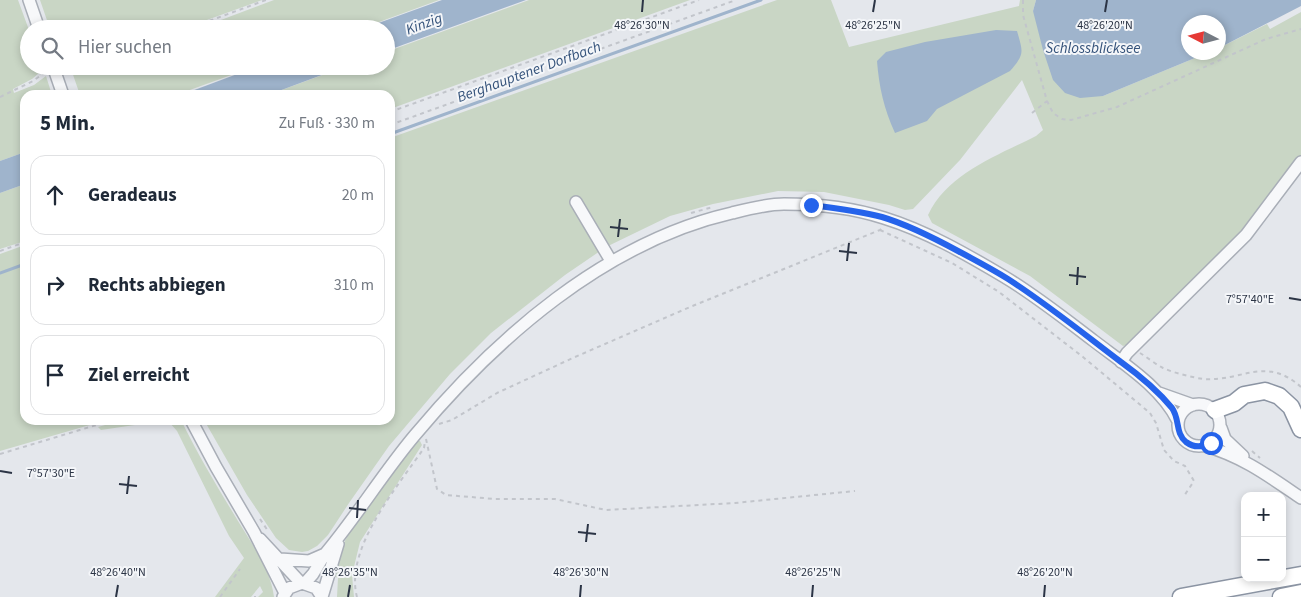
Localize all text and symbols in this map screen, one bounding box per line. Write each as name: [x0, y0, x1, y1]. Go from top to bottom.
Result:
water label: Kinzig: [403, 8, 445, 40]
north arrow: [1181, 15, 1226, 60]
text: 48°26'30"N: [614, 17, 670, 34]
text: 48°26'25"N: [845, 17, 901, 34]
text: 48°26'20"N: [1077, 17, 1133, 34]
search box: [20, 20, 395, 75]
icon: search: [38, 34, 66, 62]
text: Hier suchen: [78, 34, 172, 61]
water label: Berghauptener Dorfbach: [454, 36, 604, 108]
water label: Schlossblicksee: [1046, 38, 1140, 59]
text: 5 Min.: [40, 108, 95, 138]
text: Zu Fuß · 330 m: [279, 112, 375, 134]
icon: ahead: [41, 181, 69, 209]
text: Geradeaus: [88, 182, 177, 209]
text: 20 m: [342, 184, 374, 206]
route end: [800, 194, 823, 217]
icon: right: [41, 271, 69, 299]
text: Rechts abbiegen: [88, 272, 226, 299]
text: 310 m: [334, 274, 374, 296]
text: 7°57'40"E: [1226, 291, 1274, 308]
icon: arrive: [41, 361, 69, 389]
text: Ziel erreicht: [88, 362, 189, 389]
route start: [1200, 432, 1223, 455]
text: 7°57'30"E: [27, 465, 75, 482]
map controls: [1241, 492, 1286, 582]
button: +: [1241, 492, 1286, 537]
button: −: [1241, 537, 1286, 582]
text: 48°26'40"N: [90, 564, 146, 581]
text: 48°26'35"N: [322, 564, 378, 581]
text: 48°26'30"N: [553, 564, 609, 581]
text: 48°26'25"N: [785, 564, 841, 581]
text: 48°26'20"N: [1017, 564, 1073, 581]

